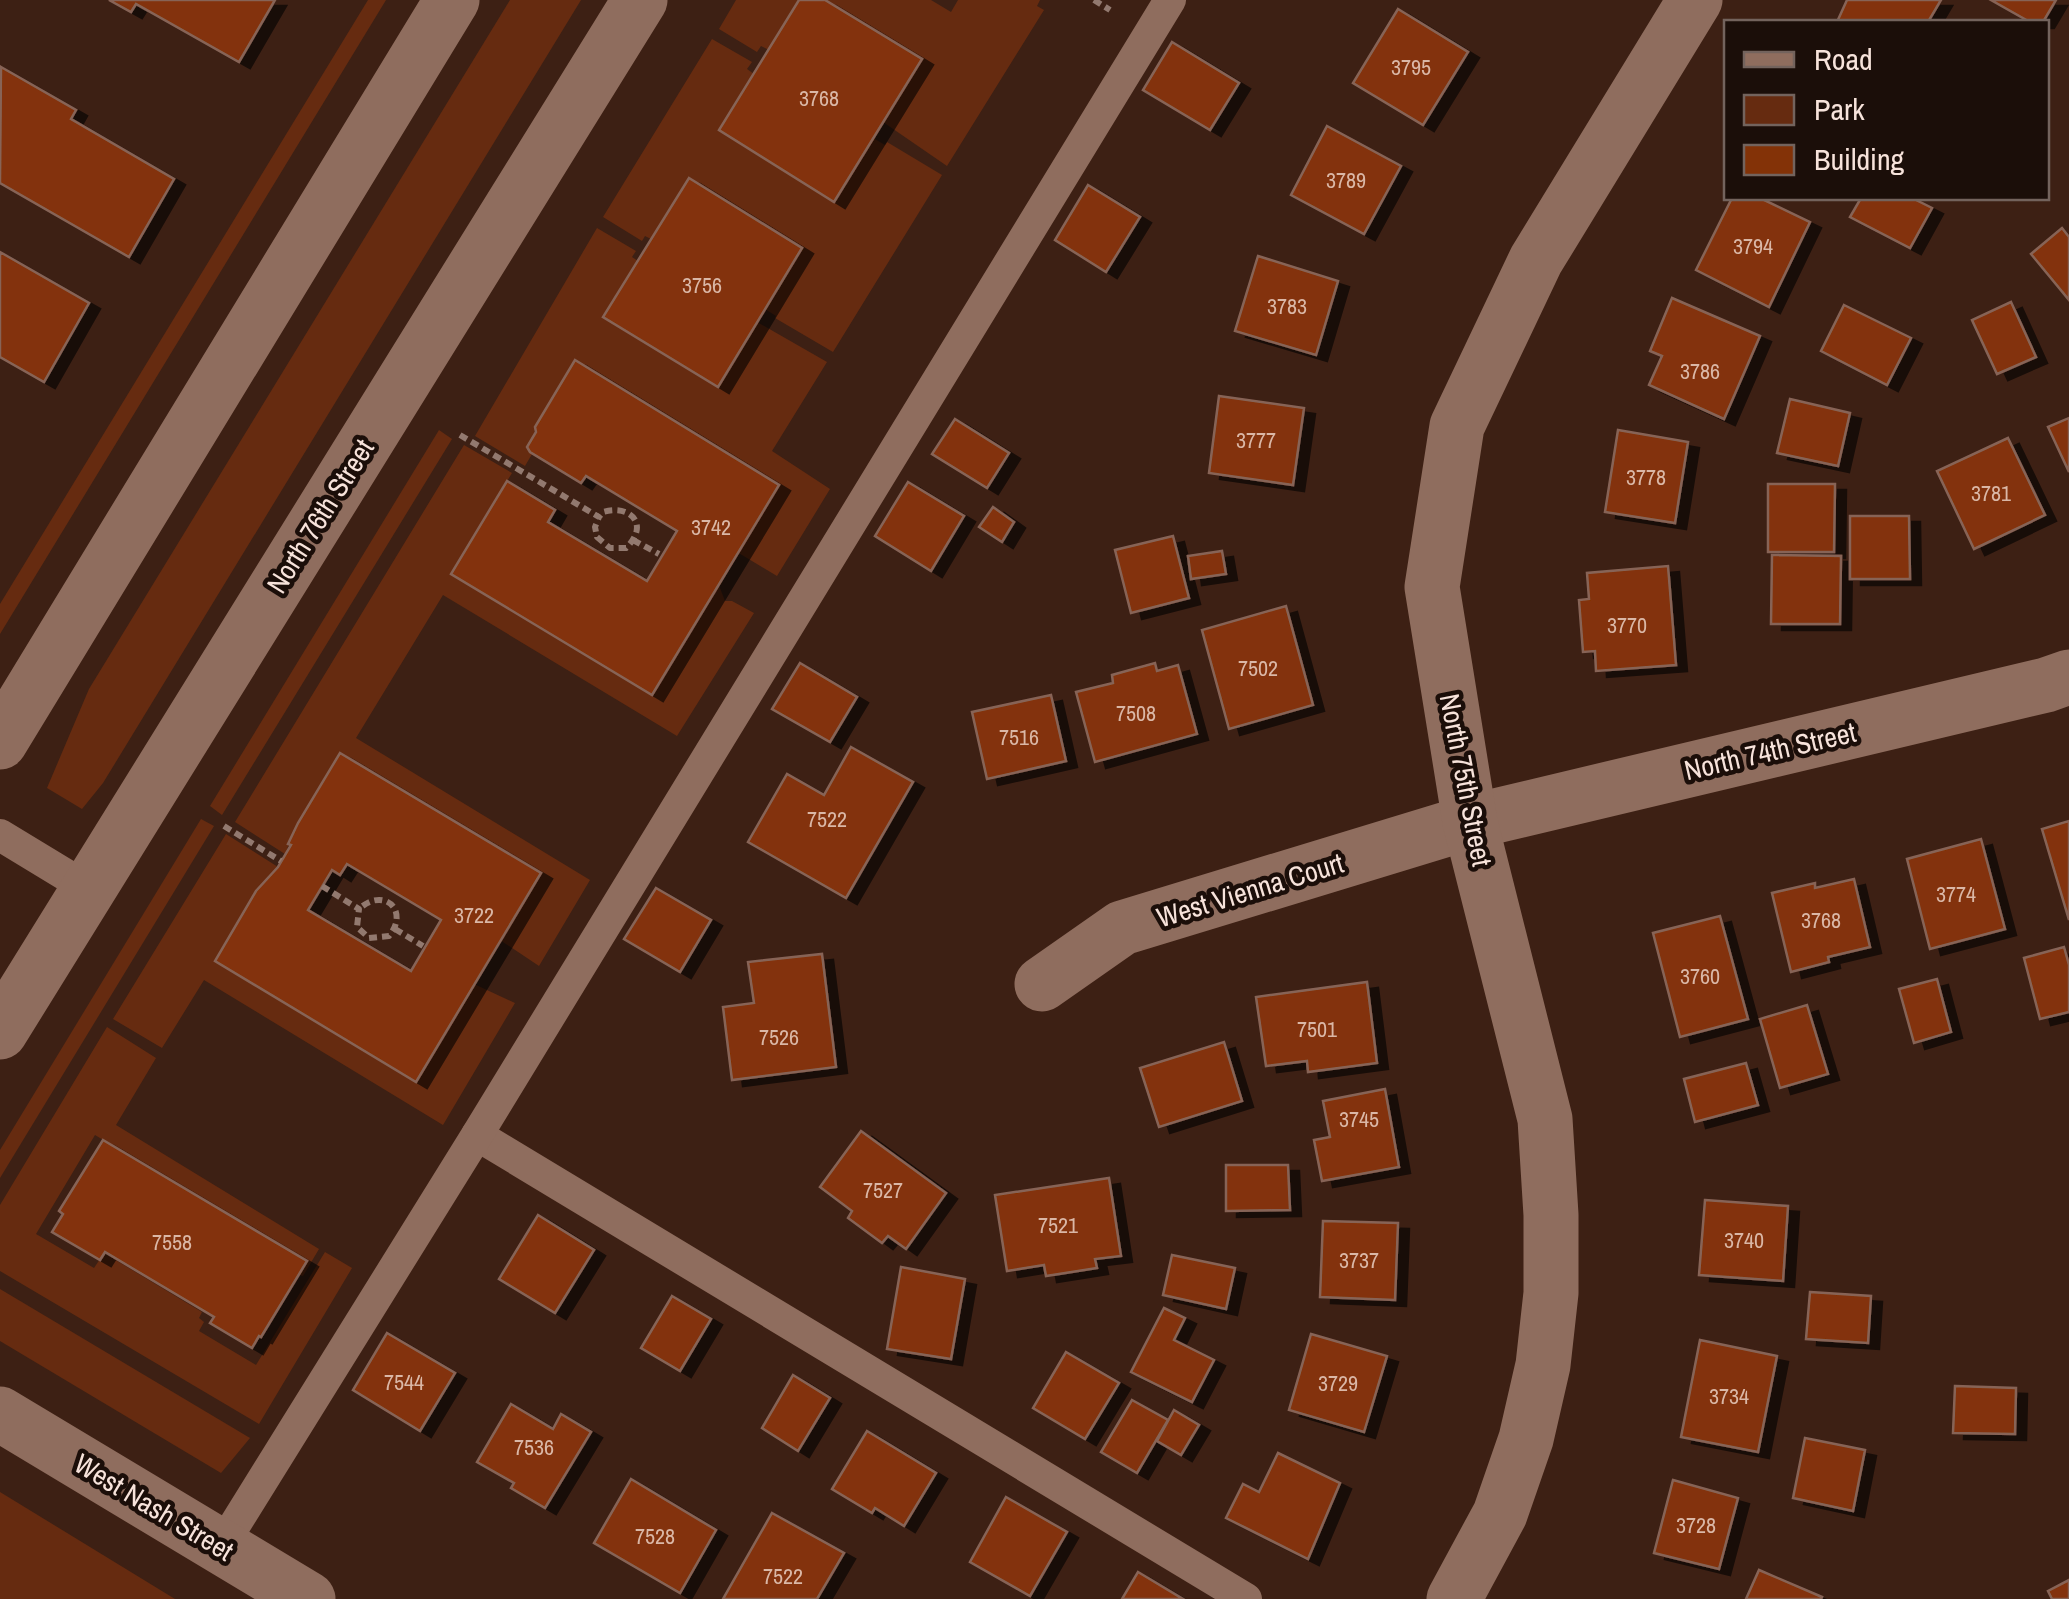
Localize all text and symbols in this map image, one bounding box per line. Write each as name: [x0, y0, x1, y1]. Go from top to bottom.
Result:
legend: [1724, 20, 2049, 200]
text: Road: [1814, 39, 1873, 79]
house number: 3795: [1391, 52, 1431, 82]
house number: 3768: [799, 83, 839, 113]
text: Park: [1814, 89, 1865, 129]
text: Building: [1814, 139, 1905, 179]
house number: 3789: [1326, 165, 1366, 195]
house number: 3794: [1733, 231, 1773, 261]
house number: 3756: [682, 270, 722, 300]
house number: 3783: [1267, 291, 1307, 321]
house number: 3786: [1680, 356, 1720, 386]
house number: 3777: [1236, 425, 1276, 455]
street label: North 76th Street: [258, 432, 382, 600]
house number: 3778: [1626, 462, 1666, 492]
house number: 3781: [1971, 478, 2011, 508]
house number: 3742: [691, 512, 731, 542]
house number: 3770: [1607, 610, 1647, 640]
house number: 7502: [1238, 653, 1278, 683]
street label: North 75th Street: [1431, 691, 1501, 869]
house number: 7508: [1116, 698, 1156, 728]
street label: North 74th Street: [1681, 713, 1859, 789]
house number: 7516: [999, 722, 1039, 752]
house number: 7522: [807, 804, 847, 834]
street label: West Vienna Court: [1152, 844, 1348, 936]
house number: 3774: [1936, 879, 1976, 909]
house number: 3722: [454, 900, 494, 930]
house number: 3768: [1801, 905, 1841, 935]
house number: 3760: [1680, 961, 1720, 991]
house number: 7501: [1297, 1014, 1337, 1044]
house number: 7526: [759, 1022, 799, 1052]
house number: 3745: [1339, 1104, 1379, 1134]
house number: 7527: [863, 1175, 903, 1205]
house number: 7521: [1038, 1210, 1078, 1240]
house number: 3740: [1724, 1225, 1764, 1255]
house number: 7558: [152, 1227, 192, 1257]
house number: 3737: [1339, 1245, 1379, 1275]
house number: 7544: [384, 1367, 424, 1397]
house number: 3729: [1318, 1368, 1358, 1398]
house number: 3734: [1709, 1381, 1749, 1411]
house number: 7536: [514, 1432, 554, 1462]
street label: West Nash Street: [67, 1444, 241, 1570]
house number: 3728: [1676, 1510, 1716, 1540]
house number: 7528: [635, 1521, 675, 1551]
house number: 7522: [763, 1561, 803, 1591]

